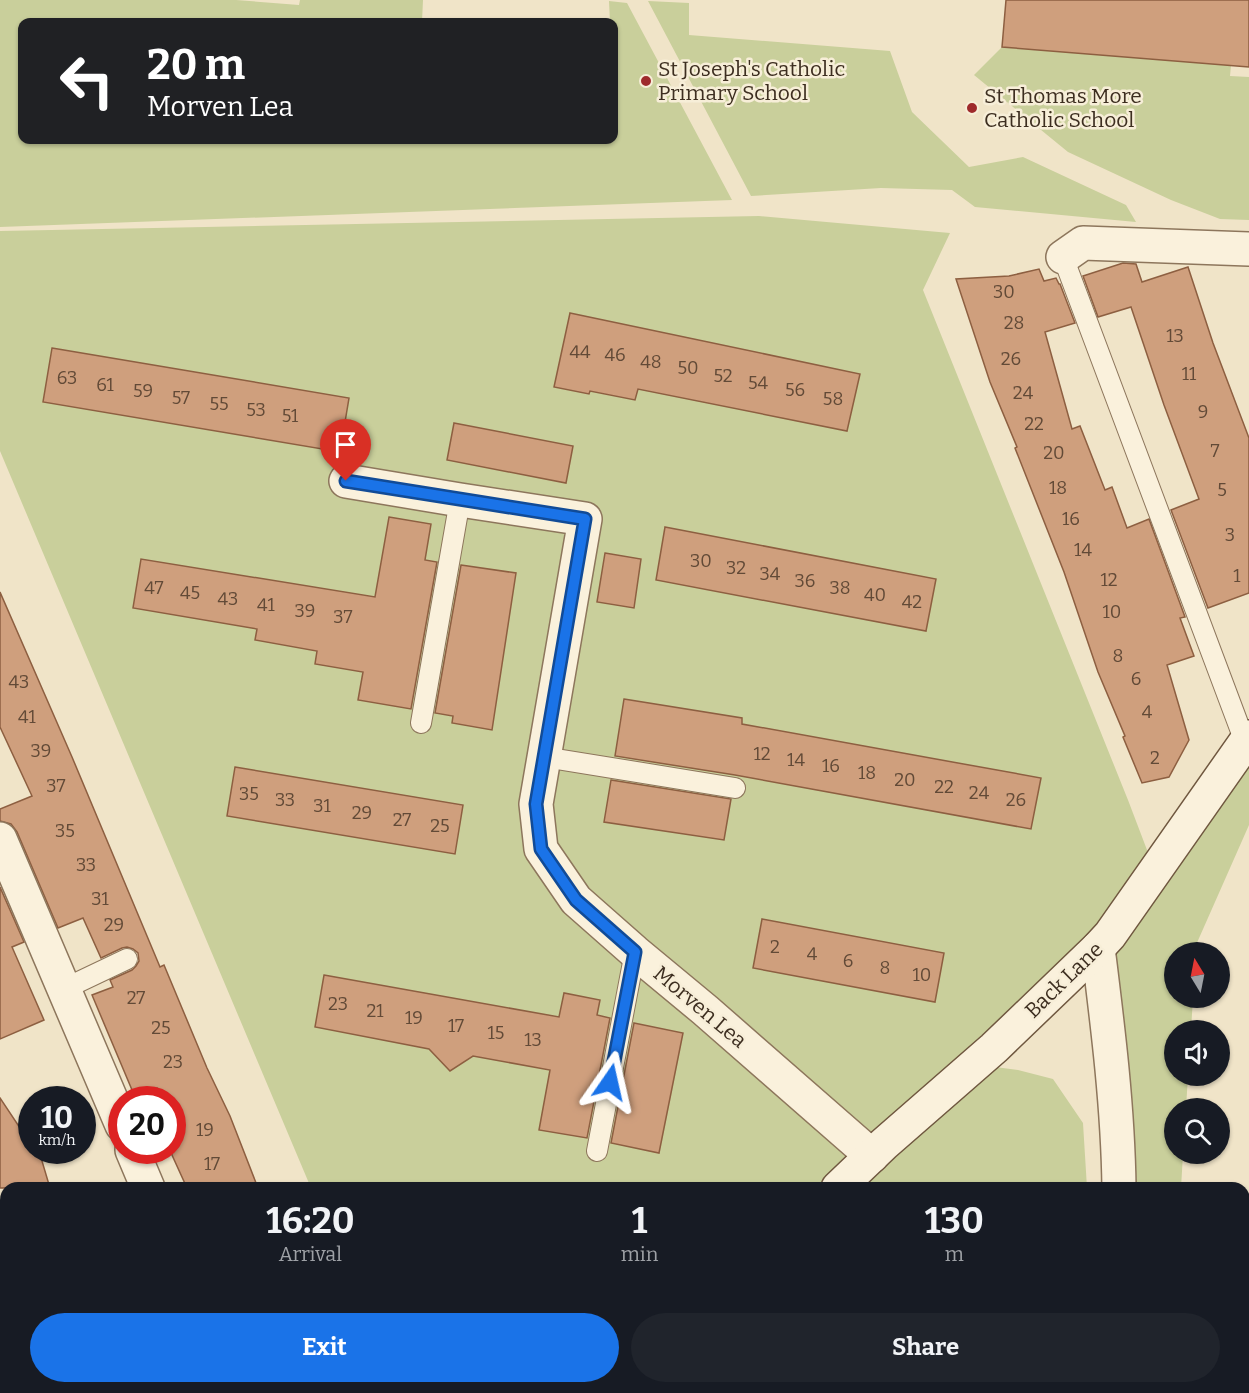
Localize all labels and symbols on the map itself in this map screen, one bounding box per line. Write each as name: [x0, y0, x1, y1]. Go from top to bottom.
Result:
place label: St Joseph's Catholic Primary School: [658, 56, 845, 106]
marker: St Joseph's Catholic Primary School: [639, 74, 653, 88]
place label: St Thomas More Catholic School: [984, 83, 1142, 133]
marker: St Thomas More Catholic School: [965, 101, 979, 115]
house number: 30: [993, 281, 1015, 303]
house number: 28: [1004, 312, 1024, 334]
house number: 13: [1166, 325, 1184, 347]
house number: 44: [569, 341, 591, 363]
house number: 46: [604, 344, 626, 366]
house number: 26: [1001, 348, 1021, 370]
house number: 48: [640, 351, 662, 373]
house number: 50: [677, 357, 699, 379]
house number: 11: [1182, 363, 1197, 385]
house number: 52: [713, 365, 733, 387]
house number: 63: [57, 367, 77, 389]
house number: 54: [748, 372, 769, 394]
house number: 61: [96, 374, 115, 396]
house number: 56: [785, 379, 805, 401]
house number: 59: [133, 380, 153, 402]
house number: 24: [1013, 382, 1034, 404]
house number: 57: [172, 387, 190, 409]
house number: 58: [823, 388, 843, 410]
house number: 55: [209, 393, 229, 415]
house number: 53: [246, 399, 266, 421]
house number: 9: [1198, 401, 1208, 423]
house number: 51: [282, 405, 299, 427]
house number: 22: [1024, 413, 1044, 435]
pin: [320, 419, 371, 481]
house number: 7: [1210, 440, 1220, 462]
house number: 20: [1043, 442, 1065, 464]
house number: 18: [1049, 477, 1067, 499]
house number: 5: [1217, 479, 1227, 501]
house number: 16: [1062, 508, 1080, 530]
house number: 3: [1225, 524, 1235, 546]
house number: 14: [1074, 539, 1092, 561]
house number: 30: [690, 550, 712, 572]
house number: 32: [726, 557, 746, 579]
house number: 34: [760, 563, 781, 585]
house number: 1: [1233, 565, 1241, 587]
house number: 12: [1100, 569, 1118, 591]
house number: 36: [795, 570, 815, 592]
house number: 47: [144, 577, 164, 599]
house number: 38: [829, 577, 851, 599]
house number: 45: [180, 582, 200, 604]
house number: 40: [864, 584, 886, 606]
house number: 43: [218, 588, 238, 610]
house number: 42: [902, 591, 922, 613]
house number: 41: [257, 594, 276, 616]
house number: 39: [295, 600, 315, 622]
house number: 10: [1103, 601, 1121, 623]
house number: 37: [333, 606, 353, 628]
house number: 8: [1113, 645, 1123, 667]
house number: 6: [1131, 668, 1141, 690]
house number: 43: [9, 671, 29, 693]
house number: 4: [1142, 701, 1153, 723]
house number: 41: [18, 706, 37, 728]
house number: 39: [31, 740, 51, 762]
house number: 12: [753, 743, 771, 765]
house number: 2: [1150, 747, 1160, 769]
house number: 14: [787, 749, 805, 771]
house number: 16: [822, 755, 840, 777]
house number: 18: [858, 762, 876, 784]
house number: 20: [894, 769, 916, 791]
house number: 37: [46, 775, 66, 797]
house number: 22: [934, 776, 954, 798]
house number: 24: [969, 782, 990, 804]
house number: 35: [239, 783, 259, 805]
house number: 33: [275, 789, 295, 811]
house number: 26: [1006, 789, 1026, 811]
house number: 31: [313, 795, 331, 817]
house number: 29: [352, 802, 372, 824]
house number: 27: [393, 809, 411, 831]
house number: 25: [430, 815, 450, 837]
house number: 35: [55, 820, 75, 842]
house number: 33: [76, 854, 96, 876]
house number: 31: [91, 888, 109, 910]
house number: 29: [104, 914, 124, 936]
house number: 2: [770, 936, 780, 958]
street label: Back Lane: [1019, 936, 1109, 1024]
north arrow: [1164, 942, 1230, 1008]
house number: 4: [807, 943, 818, 965]
house number: 6: [843, 950, 853, 972]
house number: 8: [880, 957, 890, 979]
street label: Morven Lea: [648, 960, 752, 1054]
house number: 10: [913, 964, 931, 986]
house number: 27: [127, 987, 145, 1009]
house number: 23: [328, 993, 348, 1015]
house number: 21: [366, 1000, 384, 1022]
house number: 19: [405, 1007, 423, 1029]
house number: 17: [448, 1015, 464, 1037]
house number: 25: [151, 1017, 171, 1039]
house number: 15: [488, 1022, 504, 1044]
house number: 13: [524, 1029, 542, 1051]
position arrow: [578, 1050, 642, 1114]
house number: 23: [163, 1051, 183, 1073]
speed limit sign: 20: [108, 1086, 186, 1164]
house number: 19: [196, 1119, 214, 1141]
house number: 17: [204, 1153, 220, 1175]

